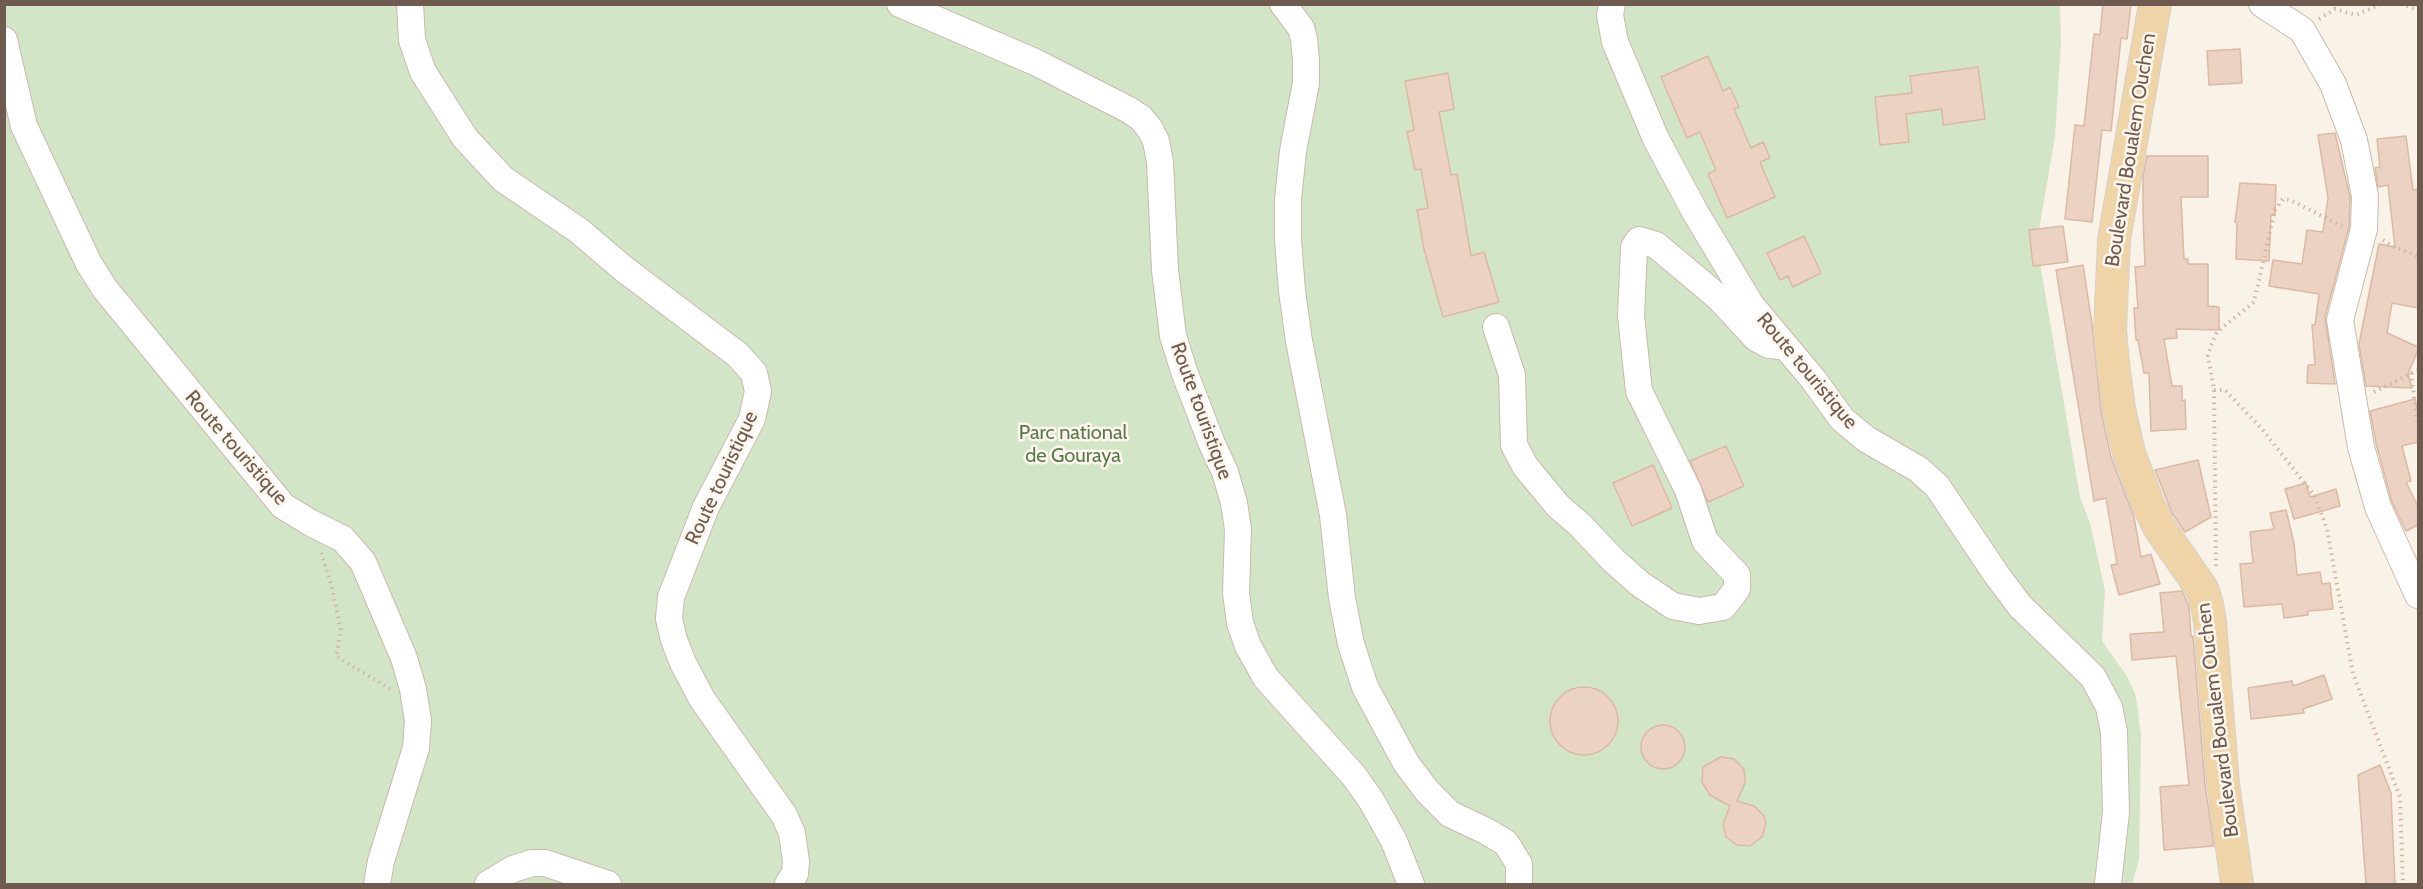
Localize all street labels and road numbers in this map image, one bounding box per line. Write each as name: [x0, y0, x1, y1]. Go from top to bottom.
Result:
street label: Boulevard Boualem Ouchen: [2101, 31, 2161, 269]
street label: Route touristique: [1751, 308, 1863, 434]
street label: Route touristique: [1165, 339, 1237, 483]
street label: Route touristique: [180, 386, 292, 510]
street label: Route touristique: [681, 408, 763, 548]
street label: Boulevard Boualem Ouchen: [2192, 601, 2244, 839]

